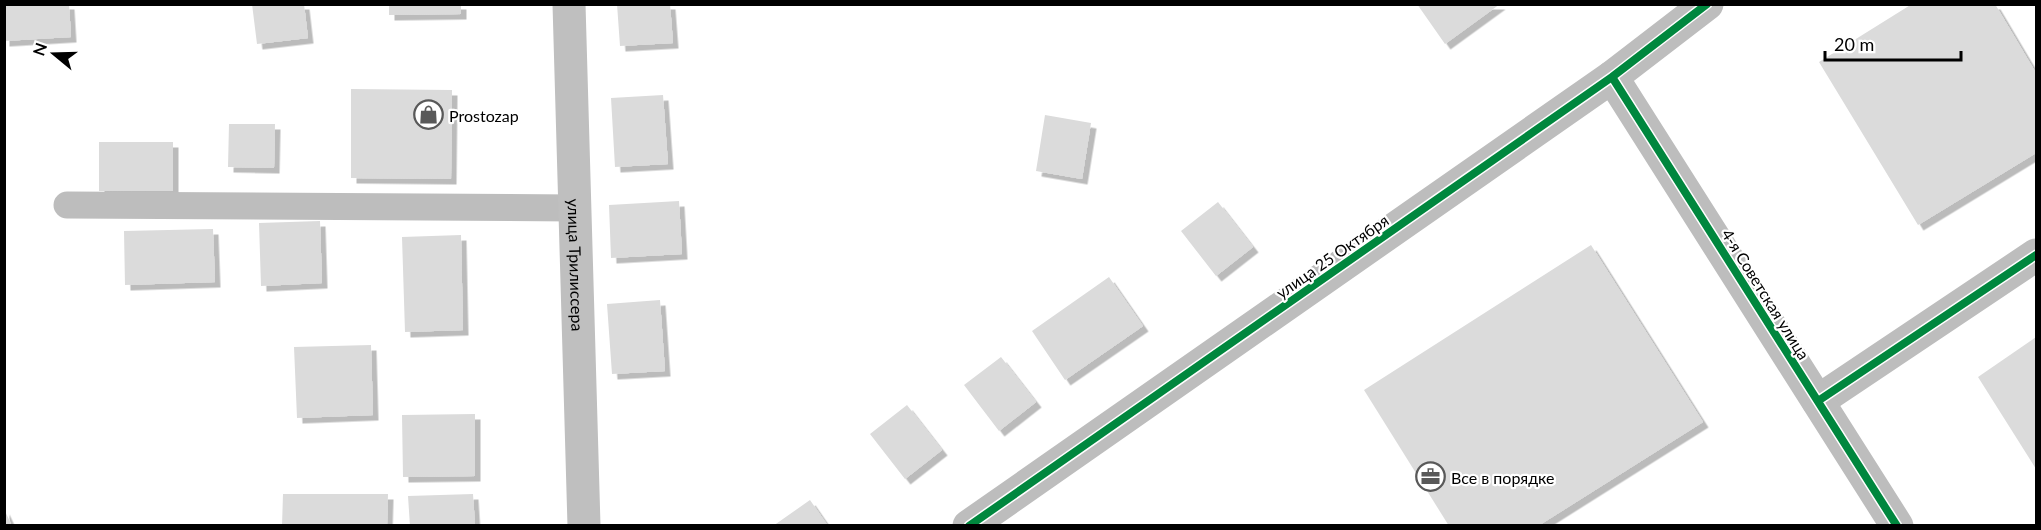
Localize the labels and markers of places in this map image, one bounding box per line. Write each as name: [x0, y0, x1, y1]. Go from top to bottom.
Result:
shop icon: Prostozap: [412, 99, 444, 131]
place label: Prostozap: [449, 106, 519, 125]
office icon: Все в порядке: [1414, 461, 1446, 493]
place label: Все в порядке: [1451, 468, 1554, 487]

